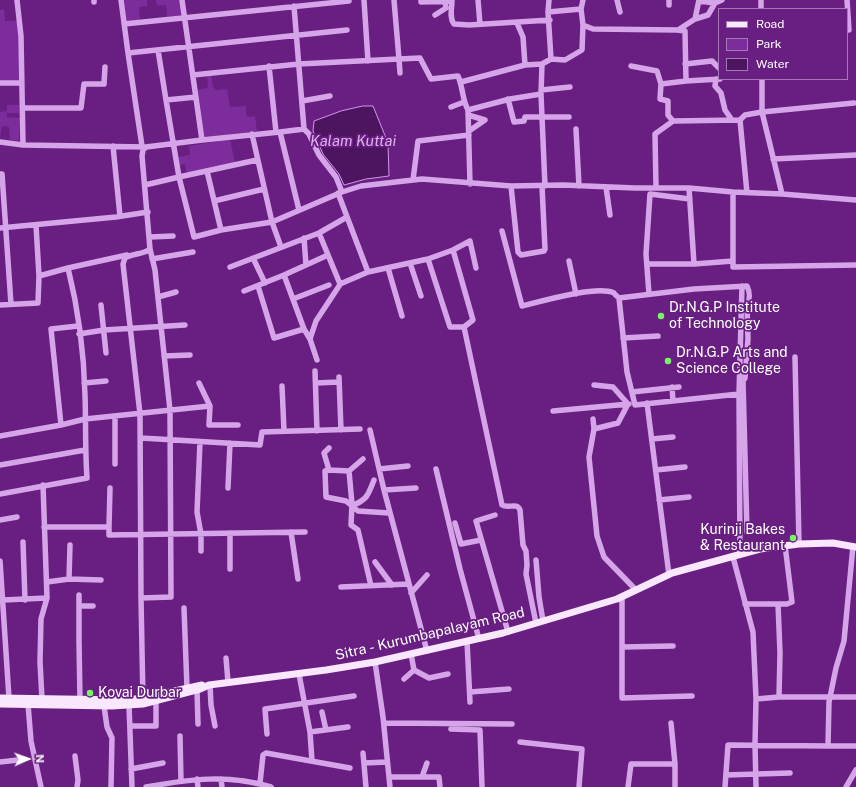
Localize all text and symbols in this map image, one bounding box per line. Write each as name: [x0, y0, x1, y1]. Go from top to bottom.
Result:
legend: [718, 8, 848, 80]
text: Road: [756, 17, 784, 31]
text: Park: [756, 37, 782, 51]
text: Water: [756, 57, 789, 71]
water label: Kalam Kuttai: [310, 132, 396, 150]
place label: Dr.N.G.P Institute of Technology: [669, 300, 780, 332]
marker: Dr.N.G.P Institute of Technology: [656, 311, 666, 321]
place label: Dr.N.G.P Arts and Science College: [676, 345, 788, 378]
marker: Dr.N.G.P Arts and Science College: [663, 356, 673, 366]
place label: Kurinji Bakes & Restaurant: [700, 522, 785, 554]
marker: Kurinji Bakes & Restaurant: [788, 533, 798, 543]
street label: Sitra - Kurumbapalayam Road: [334, 604, 526, 664]
place label: Kovai Durbar: [98, 685, 181, 701]
marker: Kovai Durbar: [85, 688, 95, 698]
north arrow: [8, 739, 48, 779]
text: N: [34, 754, 46, 763]

